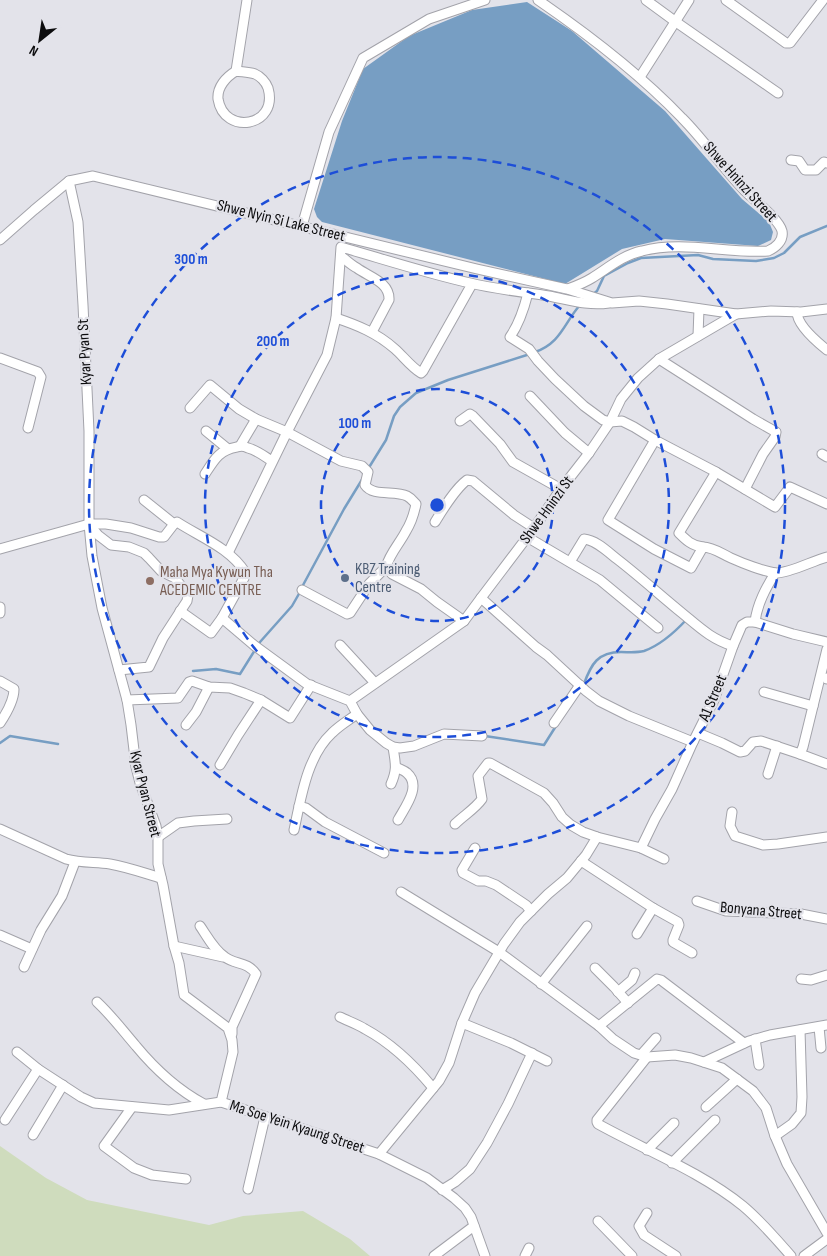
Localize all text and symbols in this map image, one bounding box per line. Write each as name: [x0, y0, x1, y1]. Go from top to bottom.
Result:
north arrow: [15, 15, 65, 65]
text: N: [26, 42, 41, 60]
street label: Shwe Hninzi Street: [699, 138, 781, 226]
street label: Shwe Nyin Si Lake Street: [215, 196, 347, 246]
text: 300 m: [174, 250, 208, 269]
street label: Kyar Pyan St: [74, 318, 96, 386]
text: 200 m: [256, 332, 290, 351]
text: 100 m: [339, 414, 371, 433]
street label: Shwe Hninzi St: [516, 472, 578, 548]
centre of rings: [428, 496, 446, 514]
place label: KBZ Training Centre: [355, 560, 420, 597]
place label: Maha Mya Kywun Tha ACEDEMIC CENTRE: [159, 563, 273, 600]
marker: KBZ Training Centre: [339, 572, 351, 584]
marker: Maha Mya Kywun Tha ACEDEMIC CENTRE: [144, 575, 156, 587]
street label: A1 Street: [694, 672, 731, 725]
street label: Kyar Pyan Street: [125, 749, 165, 839]
street label: Bonyana Street: [719, 898, 803, 924]
street label: Ma Soe Yein Kyaung Street: [227, 1096, 367, 1158]

